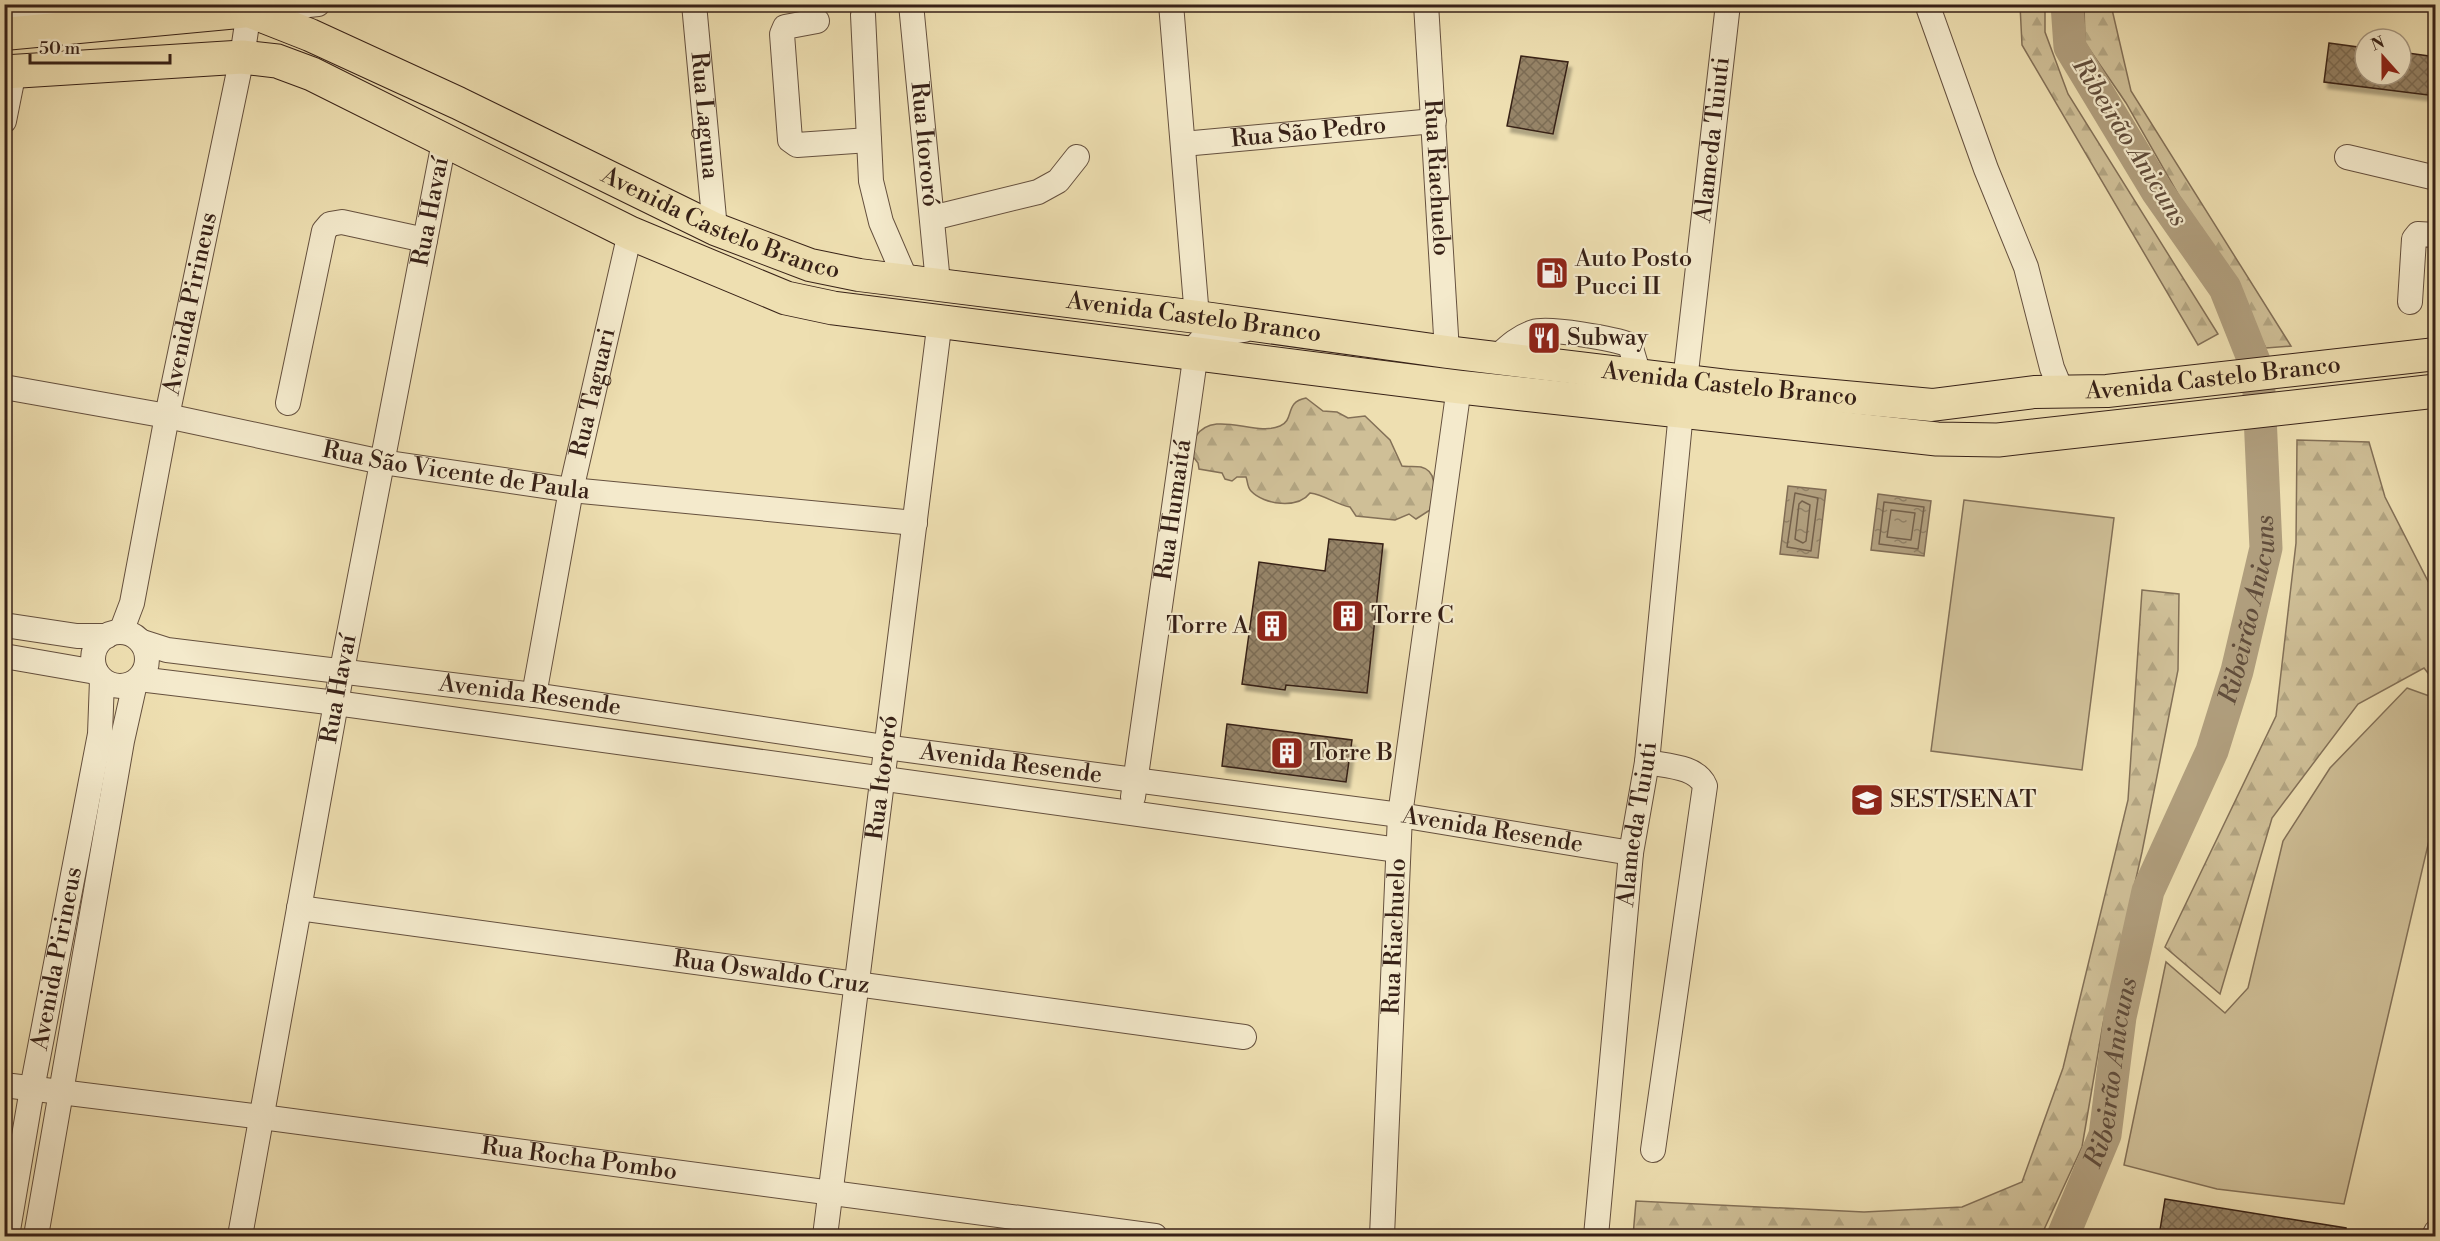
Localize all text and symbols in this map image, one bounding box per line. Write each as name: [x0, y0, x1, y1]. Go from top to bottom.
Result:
scale bar: [30, 27, 170, 65]
north arrow: [2353, 27, 2413, 87]
text: N: [2368, 32, 2388, 56]
text: 50 m: [39, 37, 81, 60]
street label: Rua Laguna: [684, 50, 725, 181]
water label: Ribeirão Anicuns: [2065, 51, 2195, 233]
street label: Alameda Tuiuti: [1688, 55, 1737, 225]
street label: Rua Itororó: [904, 80, 946, 208]
street label: Rua Riachuelo: [1417, 99, 1456, 257]
street label: Rua São Pedro: [1229, 110, 1388, 155]
street label: Rua Havaí: [405, 153, 456, 269]
street label: Avenida Castelo Branco: [595, 160, 842, 286]
street label: Avenida Pirineus: [157, 210, 224, 399]
place label: Auto Posto Pucci II: [1574, 244, 1692, 302]
fuel station icon: Auto Posto Pucci II: [1534, 255, 1570, 291]
street label: Avenida Castelo Branco: [1064, 286, 1323, 349]
restaurant icon: Subway: [1526, 320, 1562, 356]
place label: Subway: [1567, 323, 1649, 353]
street label: Rua Taguari: [564, 325, 623, 461]
street label: Avenida Castelo Branco: [2084, 350, 2342, 406]
street label: Avenida Castelo Branco: [1599, 356, 1859, 413]
street label: Rua São Vicente de Paula: [320, 435, 592, 507]
street label: Rua Humaitá: [1149, 437, 1199, 582]
water label: Ribeirão Anicuns: [2211, 514, 2282, 709]
building icon: Torre C: [1330, 598, 1366, 634]
place label: Torre C: [1371, 601, 1454, 631]
building icon: Torre A: [1254, 608, 1290, 644]
place label: Torre A: [1166, 611, 1250, 641]
street label: Rua Havaí: [314, 631, 364, 746]
street label: Avenida Resende: [436, 668, 623, 723]
street label: Rua Itororó: [860, 714, 905, 842]
building icon: Torre B: [1269, 735, 1305, 771]
street label: Avenida Resende: [917, 737, 1104, 791]
place label: Torre B: [1310, 738, 1393, 768]
street label: Alameda Tuiuti: [1611, 740, 1664, 909]
school or university icon: SEST/SENAT: [1849, 782, 1885, 818]
place label: SEST/SENAT: [1890, 785, 2036, 815]
street label: Avenida Resende: [1399, 800, 1585, 860]
street label: Rua Riachuelo: [1376, 857, 1413, 1015]
street label: Avenida Pirineus: [25, 864, 89, 1054]
street label: Rua Oswaldo Cruz: [672, 944, 872, 1001]
water label: Ribeirão Anicuns: [2077, 974, 2144, 1173]
street label: Rua Rocha Pombo: [480, 1131, 679, 1187]

